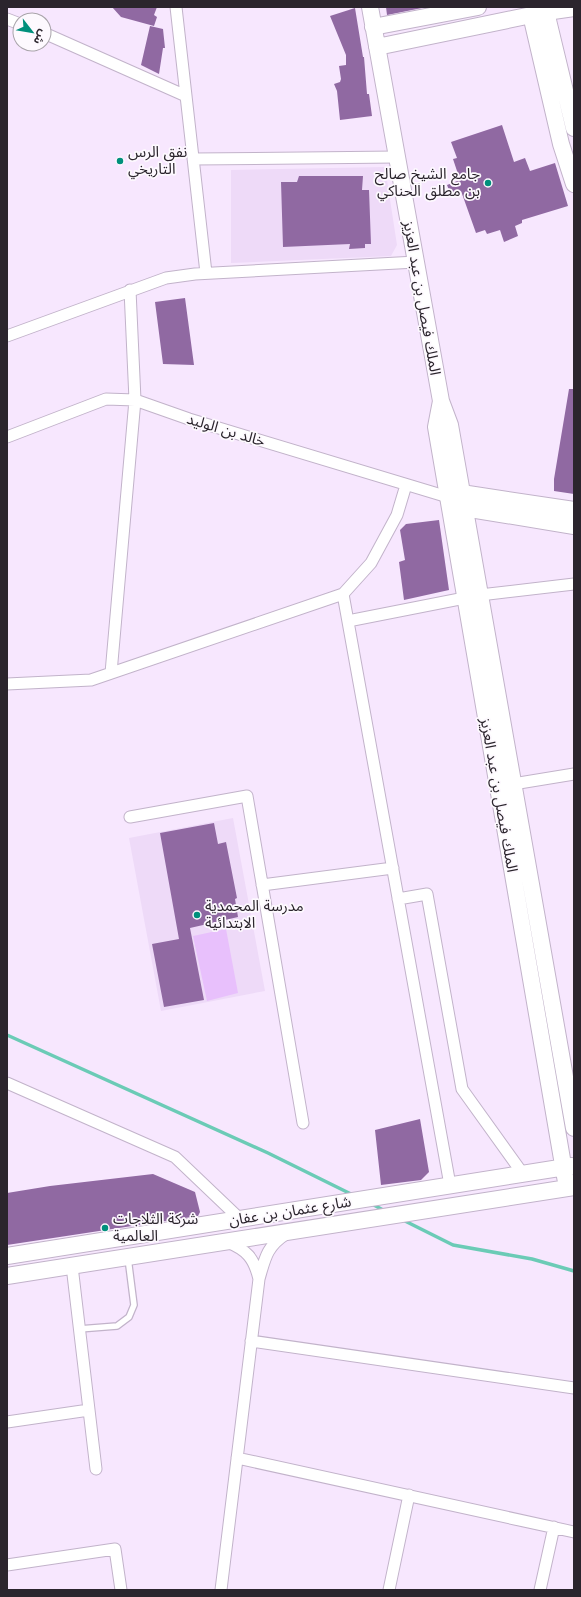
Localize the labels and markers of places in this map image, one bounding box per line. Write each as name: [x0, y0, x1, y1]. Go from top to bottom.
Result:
place label: نفق الرس التاريخي: [128, 141, 187, 180]
marker: نفق الرس التاريخي: [115, 156, 125, 166]
place label: جامع الشيخ صالح بن مطلق الحناكي: [375, 163, 480, 202]
marker: جامع الشيخ صالح بن مطلق الحناكي: [483, 178, 493, 188]
place label: مدرسة المحمدية الابتدائية: [205, 895, 304, 934]
marker: مدرسة المحمدية الابتدائية: [192, 910, 202, 920]
place label: شركة الثلاجات العالمية: [113, 1208, 198, 1247]
marker: شركة الثلاجات العالمية: [100, 1223, 110, 1233]

